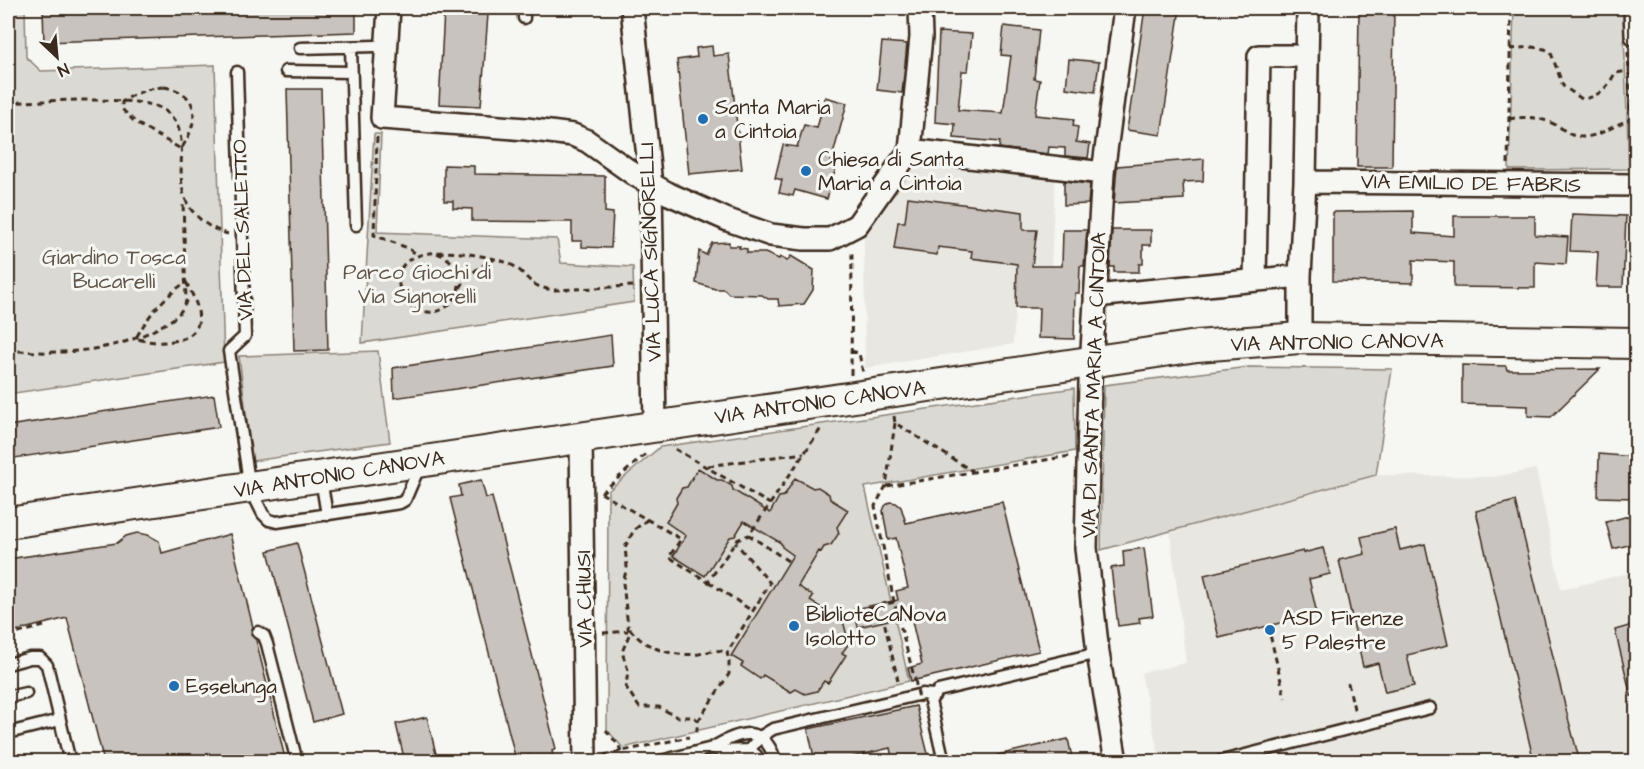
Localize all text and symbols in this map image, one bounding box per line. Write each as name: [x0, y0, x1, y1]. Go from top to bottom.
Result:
north arrow: [27, 27, 87, 87]
text: N: [54, 57, 72, 82]
place label: Santa Maria a Cintoia: [715, 93, 831, 146]
marker: Santa Maria a Cintoia: [696, 112, 710, 126]
street label: VIA DEL SALETTO: [225, 139, 260, 321]
street label: VIA LUCA SIGNORELLI: [632, 142, 669, 362]
place label: Chiesa di Santa Maria a Cintoia: [818, 145, 964, 198]
marker: Chiesa di Santa Maria a Cintoia: [799, 164, 813, 178]
street label: VIA EMILIO DE FABRIS: [1361, 167, 1581, 200]
street label: VIA DI SANTA MARIA A CINTOIA: [1074, 231, 1113, 539]
park label: Giardino Tosca Bucarelli: [42, 243, 186, 296]
park label: Parco Giochi di Via Signorelli: [343, 258, 491, 313]
street label: VIA ANTONIO CANOVA: [1230, 326, 1444, 359]
street label: VIA ANTONIO CANOVA: [713, 373, 928, 432]
street label: VIA ANTONIO CANOVA: [232, 443, 447, 505]
street label: VIA CHIUSI: [569, 550, 600, 648]
place label: BiblioteCaNova Isolotto: [806, 600, 946, 653]
place label: ASD Firenze 5 Palestre: [1282, 604, 1404, 657]
marker: BiblioteCaNova Isolotto: [787, 619, 801, 633]
marker: ASD Firenze 5 Palestre: [1263, 623, 1277, 637]
place label: Esselunga: [186, 672, 277, 703]
marker: Esselunga: [167, 679, 181, 693]

